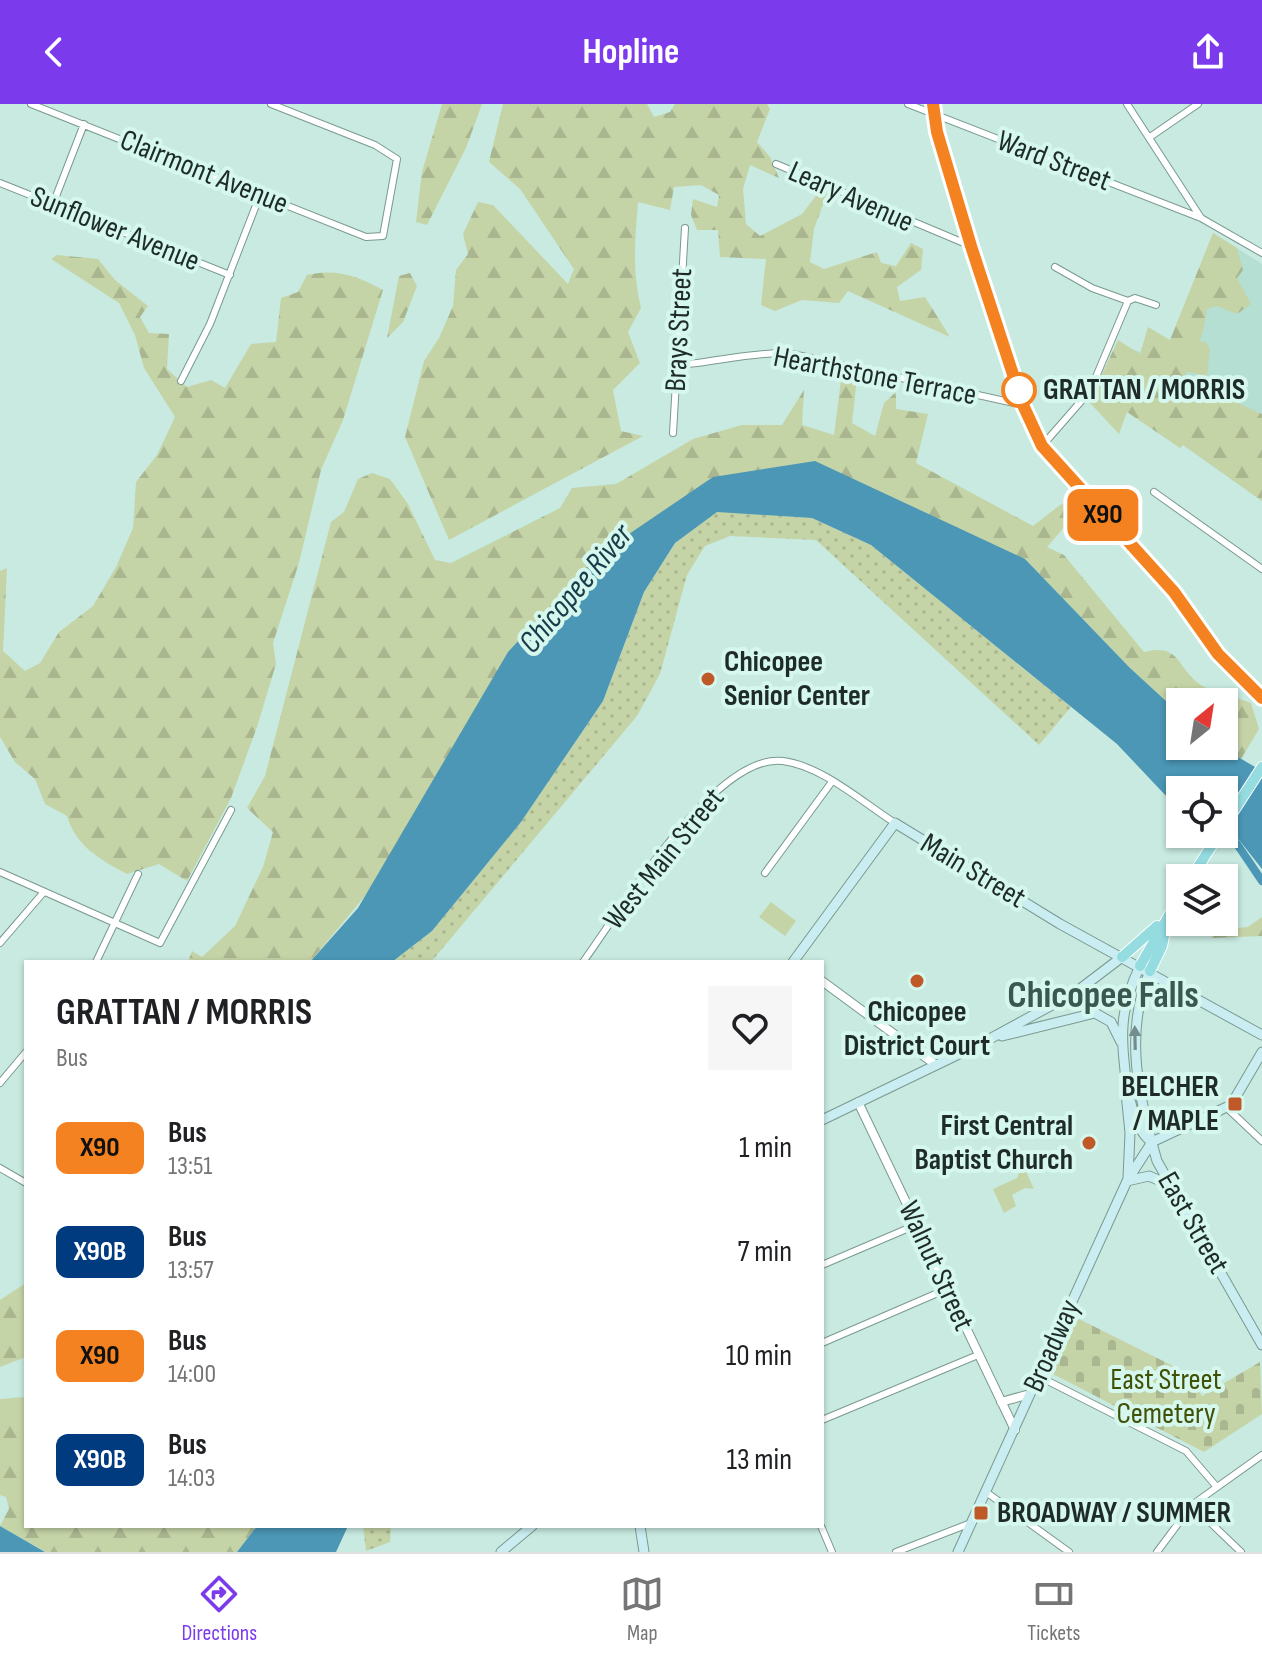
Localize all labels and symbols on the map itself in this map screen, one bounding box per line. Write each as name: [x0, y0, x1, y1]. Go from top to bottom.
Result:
street label: Clairmont Avenue: [115, 122, 293, 222]
street label: Ward Street: [992, 123, 1116, 199]
street label: Leary Avenue: [783, 154, 919, 240]
street label: Sunflower Avenue: [25, 179, 205, 279]
street label: Brays Street: [658, 268, 700, 392]
street label: Hearthstone Terrace: [770, 339, 980, 413]
place label: GRATTAN / MORRIS: [1043, 372, 1245, 408]
marker: GRATTAN / MORRIS: [1002, 373, 1036, 407]
line badge: X90: [1057, 489, 1149, 541]
water label: Chicopee River: [511, 516, 642, 661]
place label: Chicopee Senior Center: [724, 644, 870, 714]
marker: Chicopee Senior Center: [699, 670, 717, 688]
north arrow: [1166, 688, 1238, 760]
street label: West Main Street: [596, 781, 732, 937]
street label: Main Street: [914, 826, 1032, 916]
marker: Chicopee District Court: [908, 972, 926, 990]
district label: Chicopee Falls: [1007, 973, 1199, 1018]
place label: Chicopee District Court: [844, 994, 990, 1064]
one-way arrow: [1129, 1025, 1141, 1050]
place label: BELCHER / MAPLE: [1121, 1069, 1219, 1139]
marker: BELCHER / MAPLE: [1226, 1095, 1244, 1113]
place label: First Central Baptist Church: [914, 1108, 1073, 1178]
marker: First Central Baptist Church: [1080, 1134, 1098, 1152]
street label: East Street: [1150, 1166, 1236, 1280]
street label: Walnut Street: [890, 1196, 982, 1336]
street label: Broadway: [1016, 1294, 1088, 1398]
park label: East Street Cemetery: [1110, 1362, 1222, 1432]
place label: BROADWAY / SUMMER: [997, 1495, 1231, 1531]
marker: BROADWAY / SUMMER: [972, 1504, 990, 1522]

